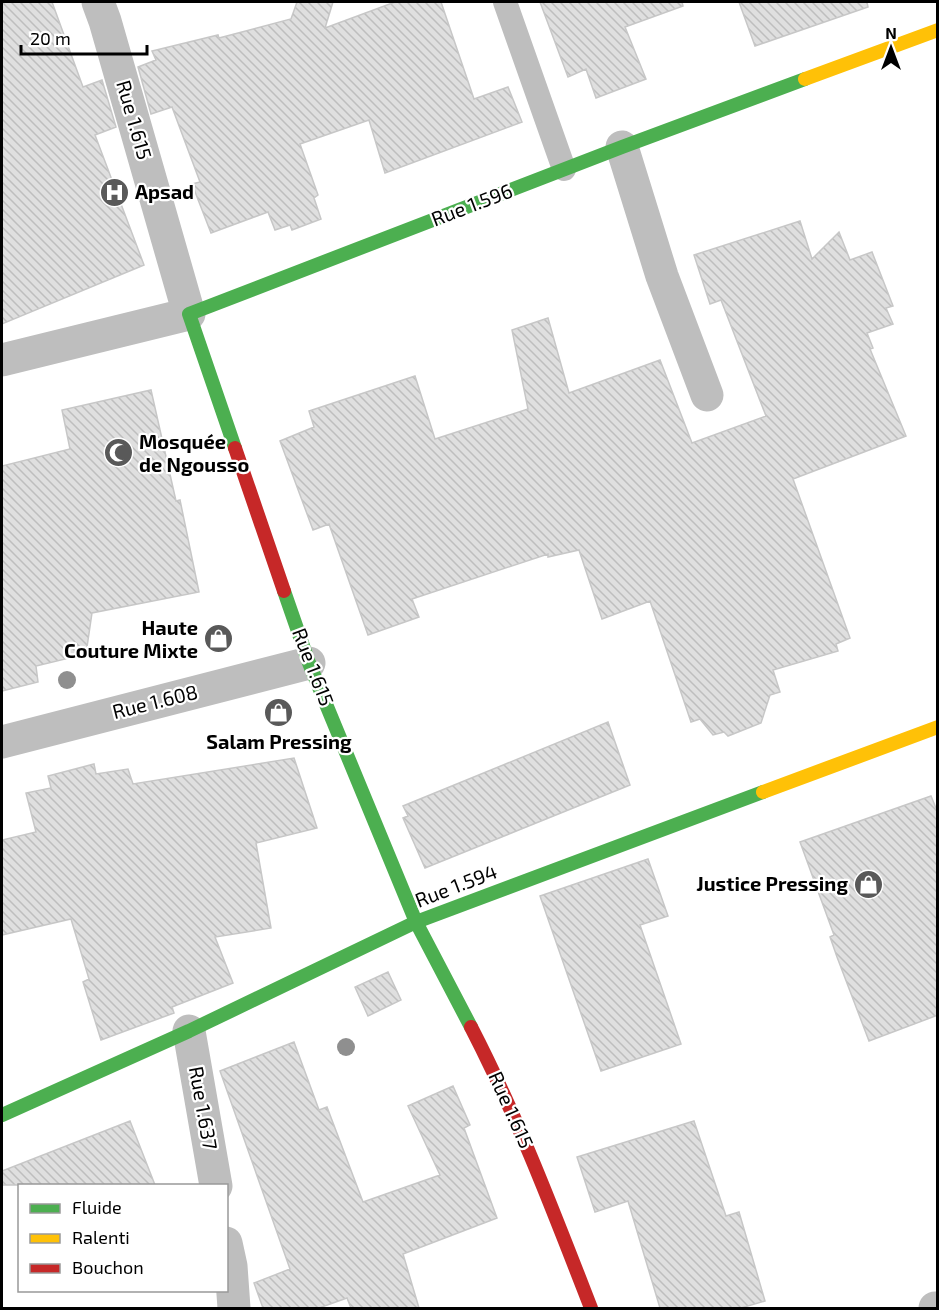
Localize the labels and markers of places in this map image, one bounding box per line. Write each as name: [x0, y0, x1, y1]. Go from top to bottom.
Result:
hospital icon: Apsad: [98, 176, 130, 208]
place label: Apsad: [135, 179, 194, 203]
place label: Mosquée de Ngousso: [139, 429, 249, 476]
mosque icon: Mosquée de Ngousso: [102, 437, 134, 469]
place label: Haute Couture Mixte: [64, 615, 198, 662]
shop icon: Haute Couture Mixte: [203, 623, 235, 655]
shop icon: Salam Pressing: [263, 696, 295, 728]
place label: Salam Pressing: [206, 729, 352, 753]
shop icon: Justice Pressing: [853, 868, 885, 900]
place label: Justice Pressing: [696, 871, 848, 895]

